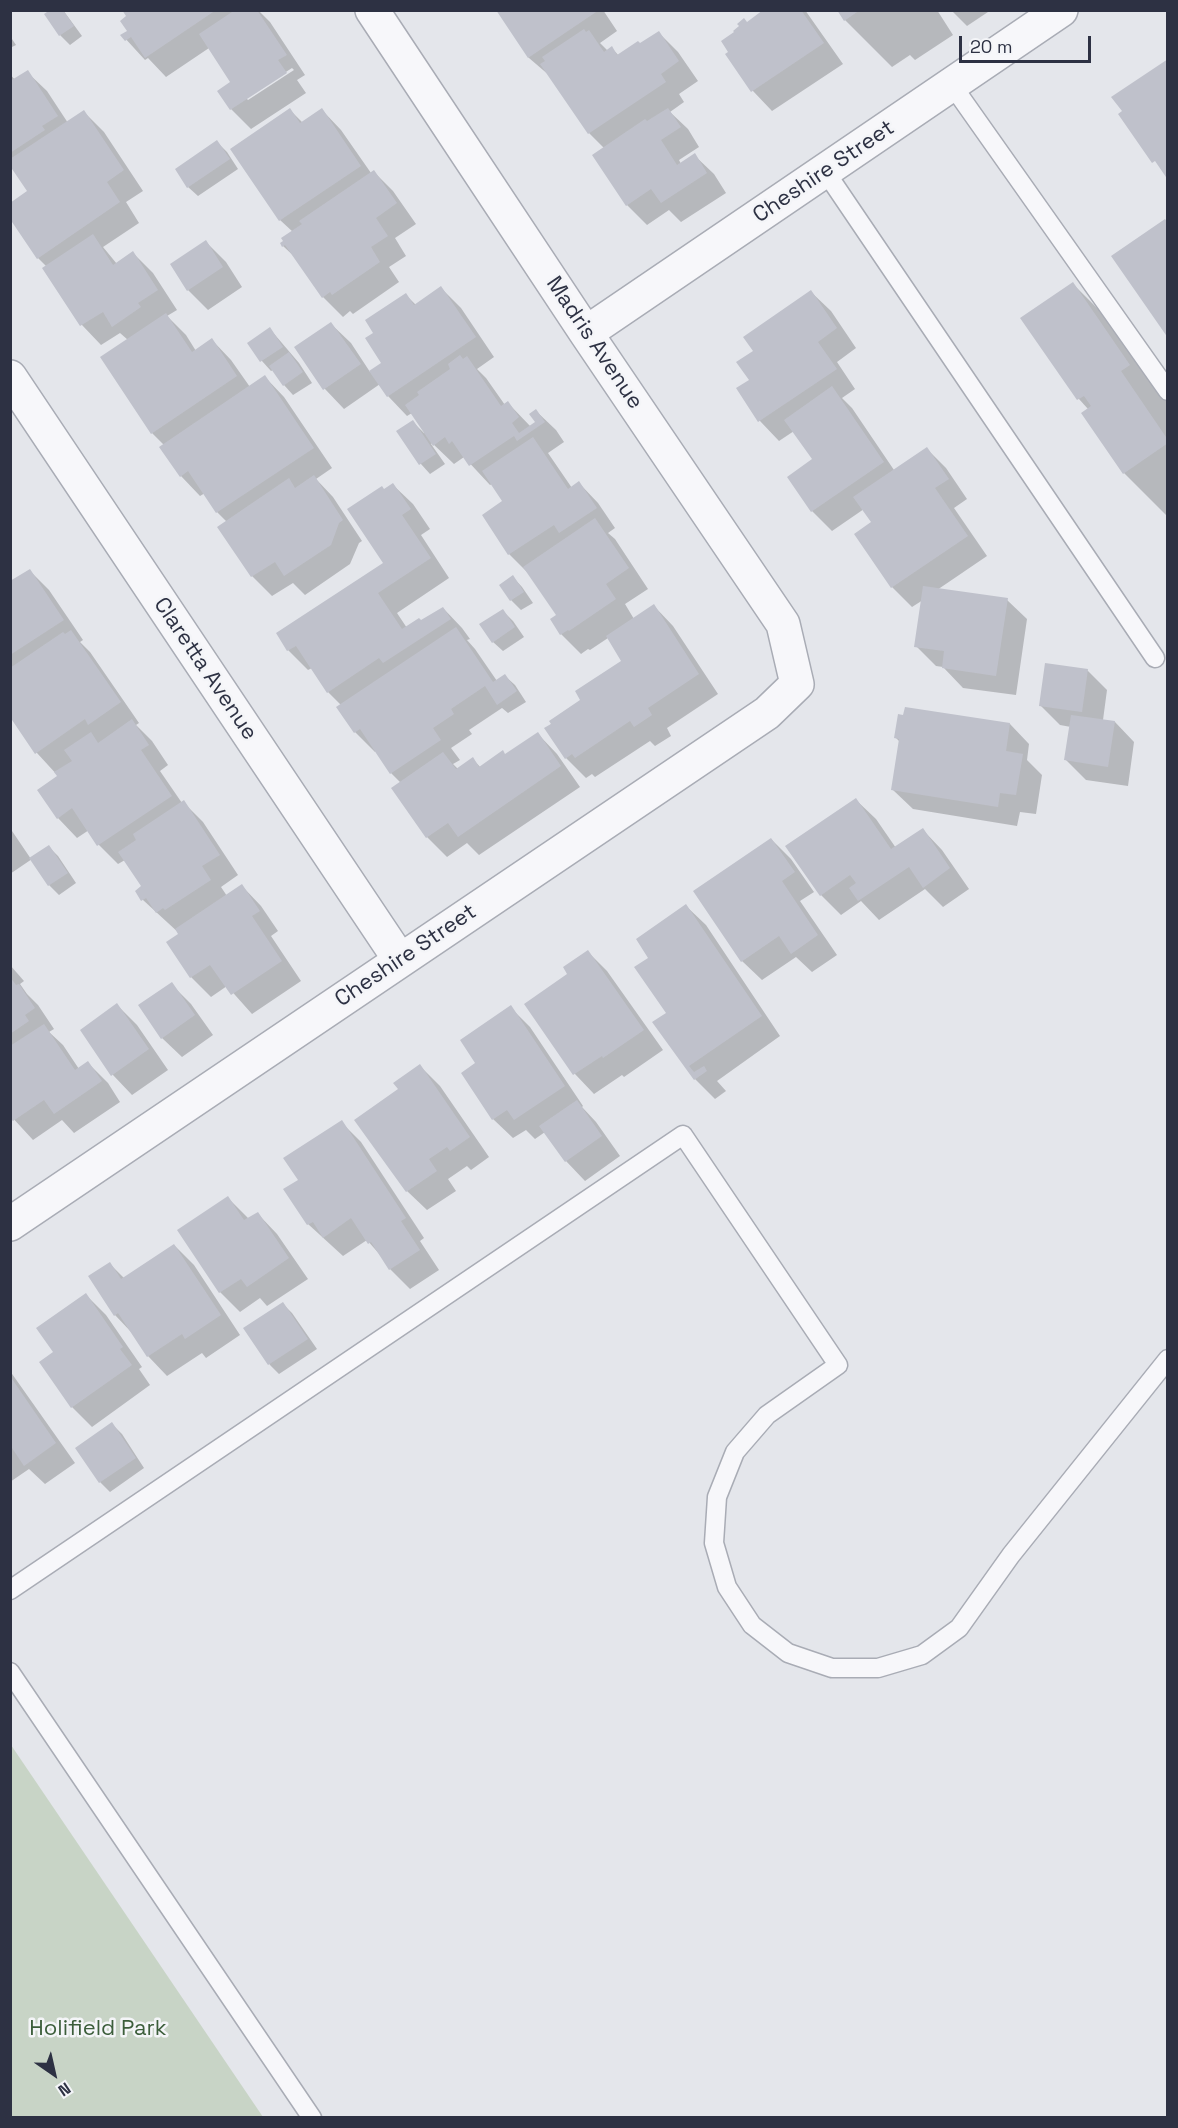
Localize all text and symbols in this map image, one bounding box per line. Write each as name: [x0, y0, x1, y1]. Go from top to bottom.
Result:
scale bar: [962, 24, 1094, 62]
text: 20 m: [970, 35, 1013, 58]
street label: Cheshire Street: [748, 115, 900, 229]
street label: Madris Avenue: [540, 272, 648, 414]
street label: Claretta Avenue: [148, 593, 262, 745]
street label: Cheshire Street: [330, 899, 482, 1013]
park label: Holifield Park: [29, 2016, 167, 2042]
north arrow: [24, 2044, 84, 2104]
text: N: [54, 2078, 75, 2101]

